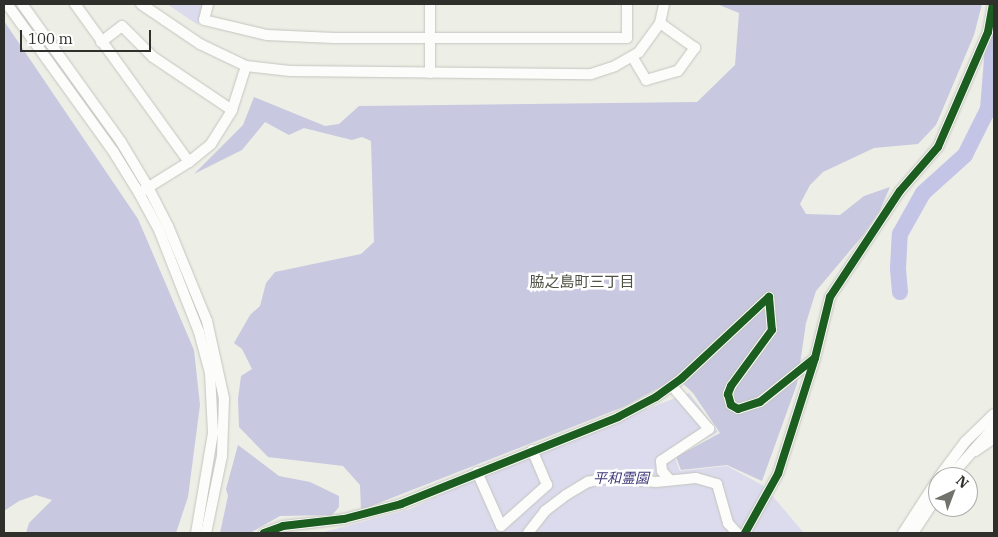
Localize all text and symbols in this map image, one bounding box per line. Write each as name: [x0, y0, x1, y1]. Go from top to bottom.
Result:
scale bar: [22, 20, 154, 52]
text: 100 m: [28, 29, 73, 48]
district label: 脇之島町三丁目: [530, 273, 634, 291]
north arrow: [928, 467, 978, 517]
park label: 平和霊園: [593, 470, 649, 486]
text: N: [952, 471, 973, 492]

